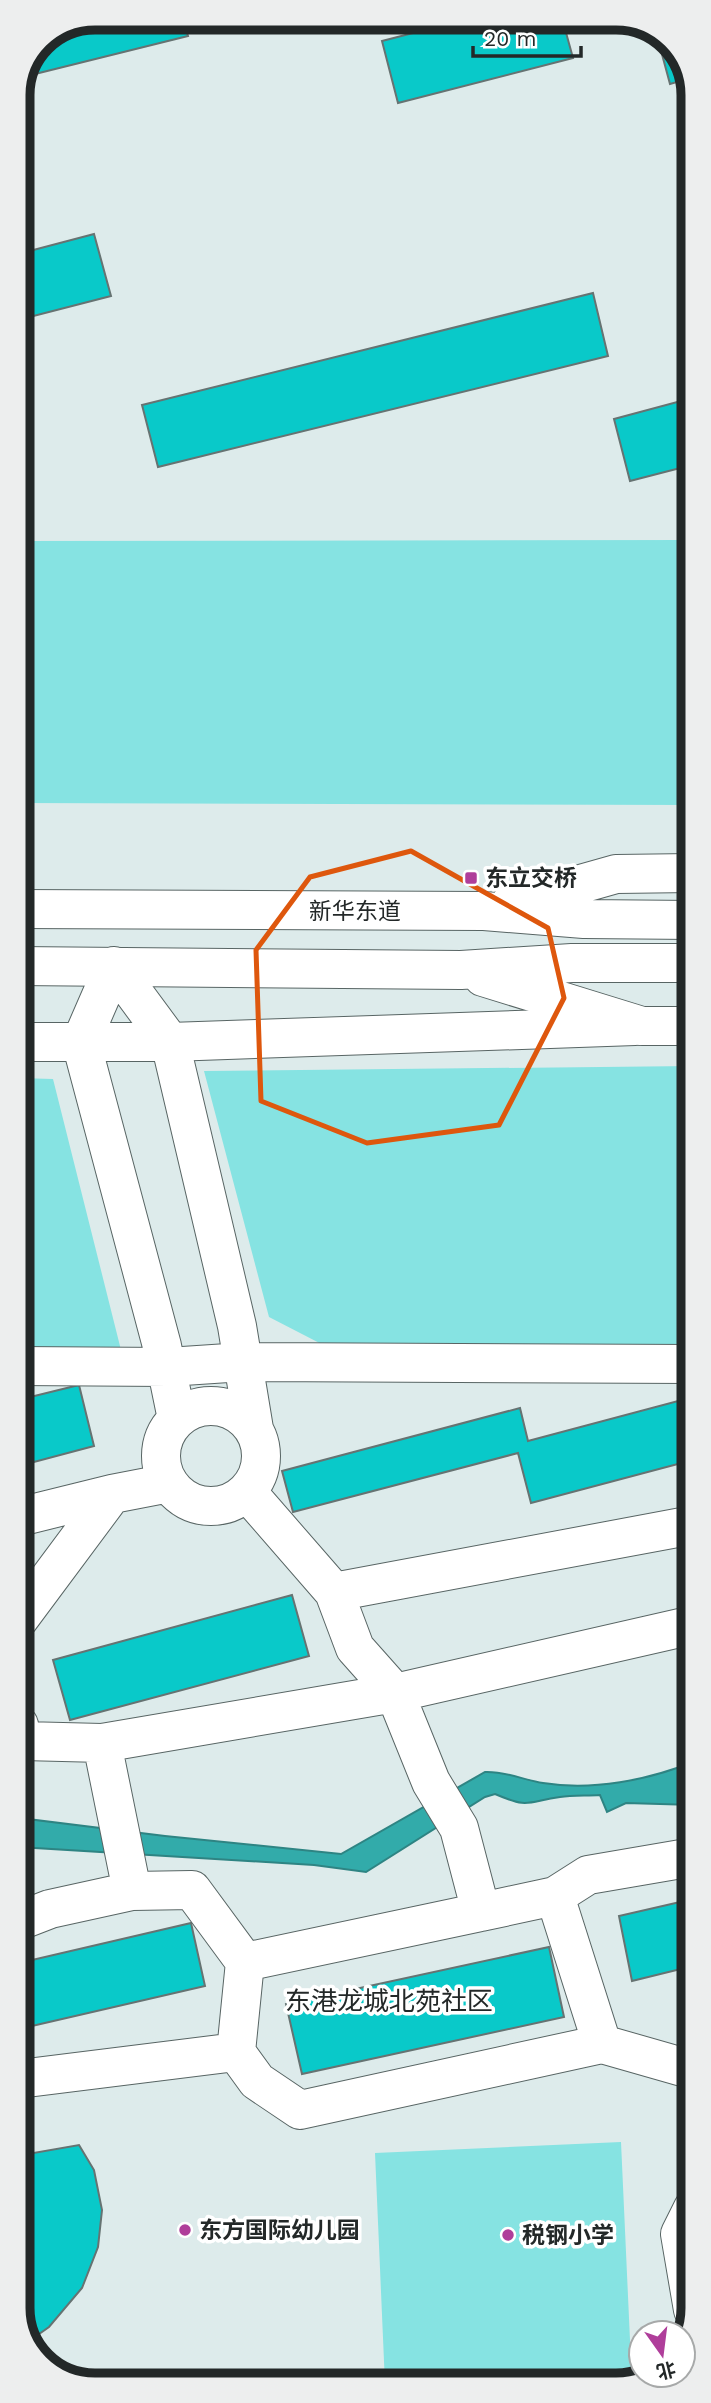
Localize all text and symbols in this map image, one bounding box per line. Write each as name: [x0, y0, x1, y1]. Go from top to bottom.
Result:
scale bar: [473, 14, 582, 58]
text: 20 m: [484, 26, 536, 51]
place label: 东立交桥: [485, 865, 577, 892]
marker: 东立交桥: [463, 870, 479, 886]
street label: 新华东道: [309, 898, 401, 925]
district label: 东港龙城北苑社区: [285, 1986, 493, 2016]
place label: 东方国际幼儿园: [199, 2217, 360, 2244]
marker: 东方国际幼儿园: [177, 2222, 193, 2238]
place label: 税钢小学: [522, 2222, 614, 2249]
marker: 税钢小学: [500, 2227, 516, 2243]
north arrow: [627, 2319, 697, 2389]
text: 北: [654, 2357, 678, 2383]

